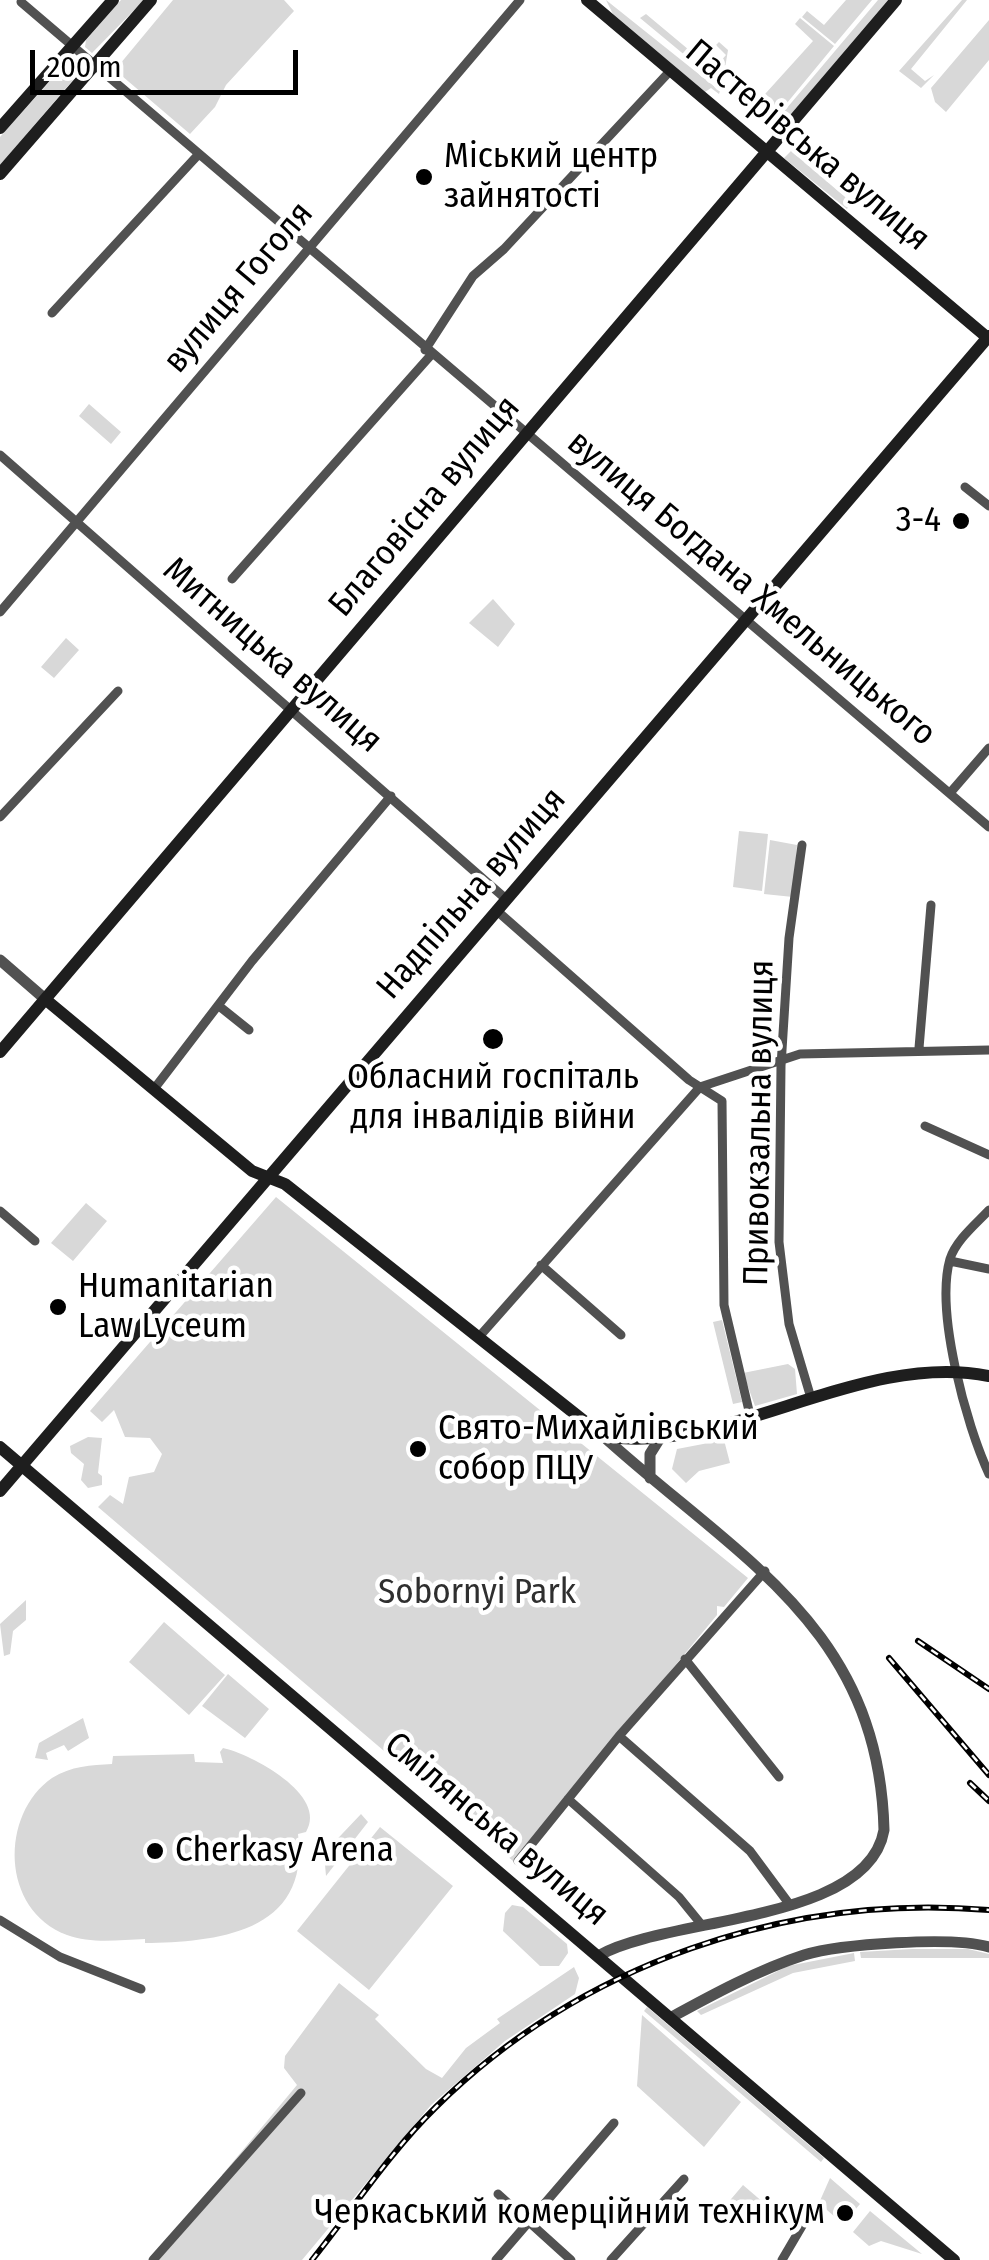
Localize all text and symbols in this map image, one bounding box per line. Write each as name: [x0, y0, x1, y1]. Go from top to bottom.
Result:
scale bar: [35, 30, 302, 92]
street label: Пастерівська вулиця: [676, 31, 938, 261]
text: 200 m: [47, 49, 122, 85]
place label: Міський центр зайнятості: [444, 136, 658, 218]
marker: Міський центр зайнятості: [413, 166, 435, 188]
street label: вулиця Гоголя: [155, 194, 323, 382]
street label: Благовісна вулиця: [321, 388, 529, 626]
street label: вулиця Богдана Хмельницького: [558, 423, 944, 755]
place label: 3-4: [896, 500, 941, 542]
marker: 3-4: [950, 510, 972, 532]
street label: Митницька вулиця: [154, 550, 390, 762]
street label: Надпільна вулиця: [369, 780, 575, 1008]
street label: Привокзальна вулиця: [736, 959, 784, 1287]
marker: Обласний госпіталь для інвалідів війни: [480, 1026, 506, 1052]
place label: Обласний госпіталь для інвалідів війни: [347, 1057, 639, 1139]
place label: Humanitarian Law Lyceum: [78, 1266, 274, 1348]
marker: Humanitarian Law Lyceum: [47, 1296, 69, 1318]
place label: Свято-Михайлівський собор ПЦУ: [438, 1408, 759, 1490]
marker: Свято-Михайлівський собор ПЦУ: [407, 1438, 429, 1460]
park label: Sobornyi Park: [378, 1572, 576, 1614]
street label: Смілянська вулиця: [376, 1724, 616, 1936]
place label: Cherkasy Arena: [175, 1830, 394, 1872]
marker: Cherkasy Arena: [144, 1840, 166, 1862]
place label: Черкаський комерційний технікум: [315, 2192, 825, 2234]
marker: Черкаський комерційний технікум: [834, 2202, 856, 2224]

